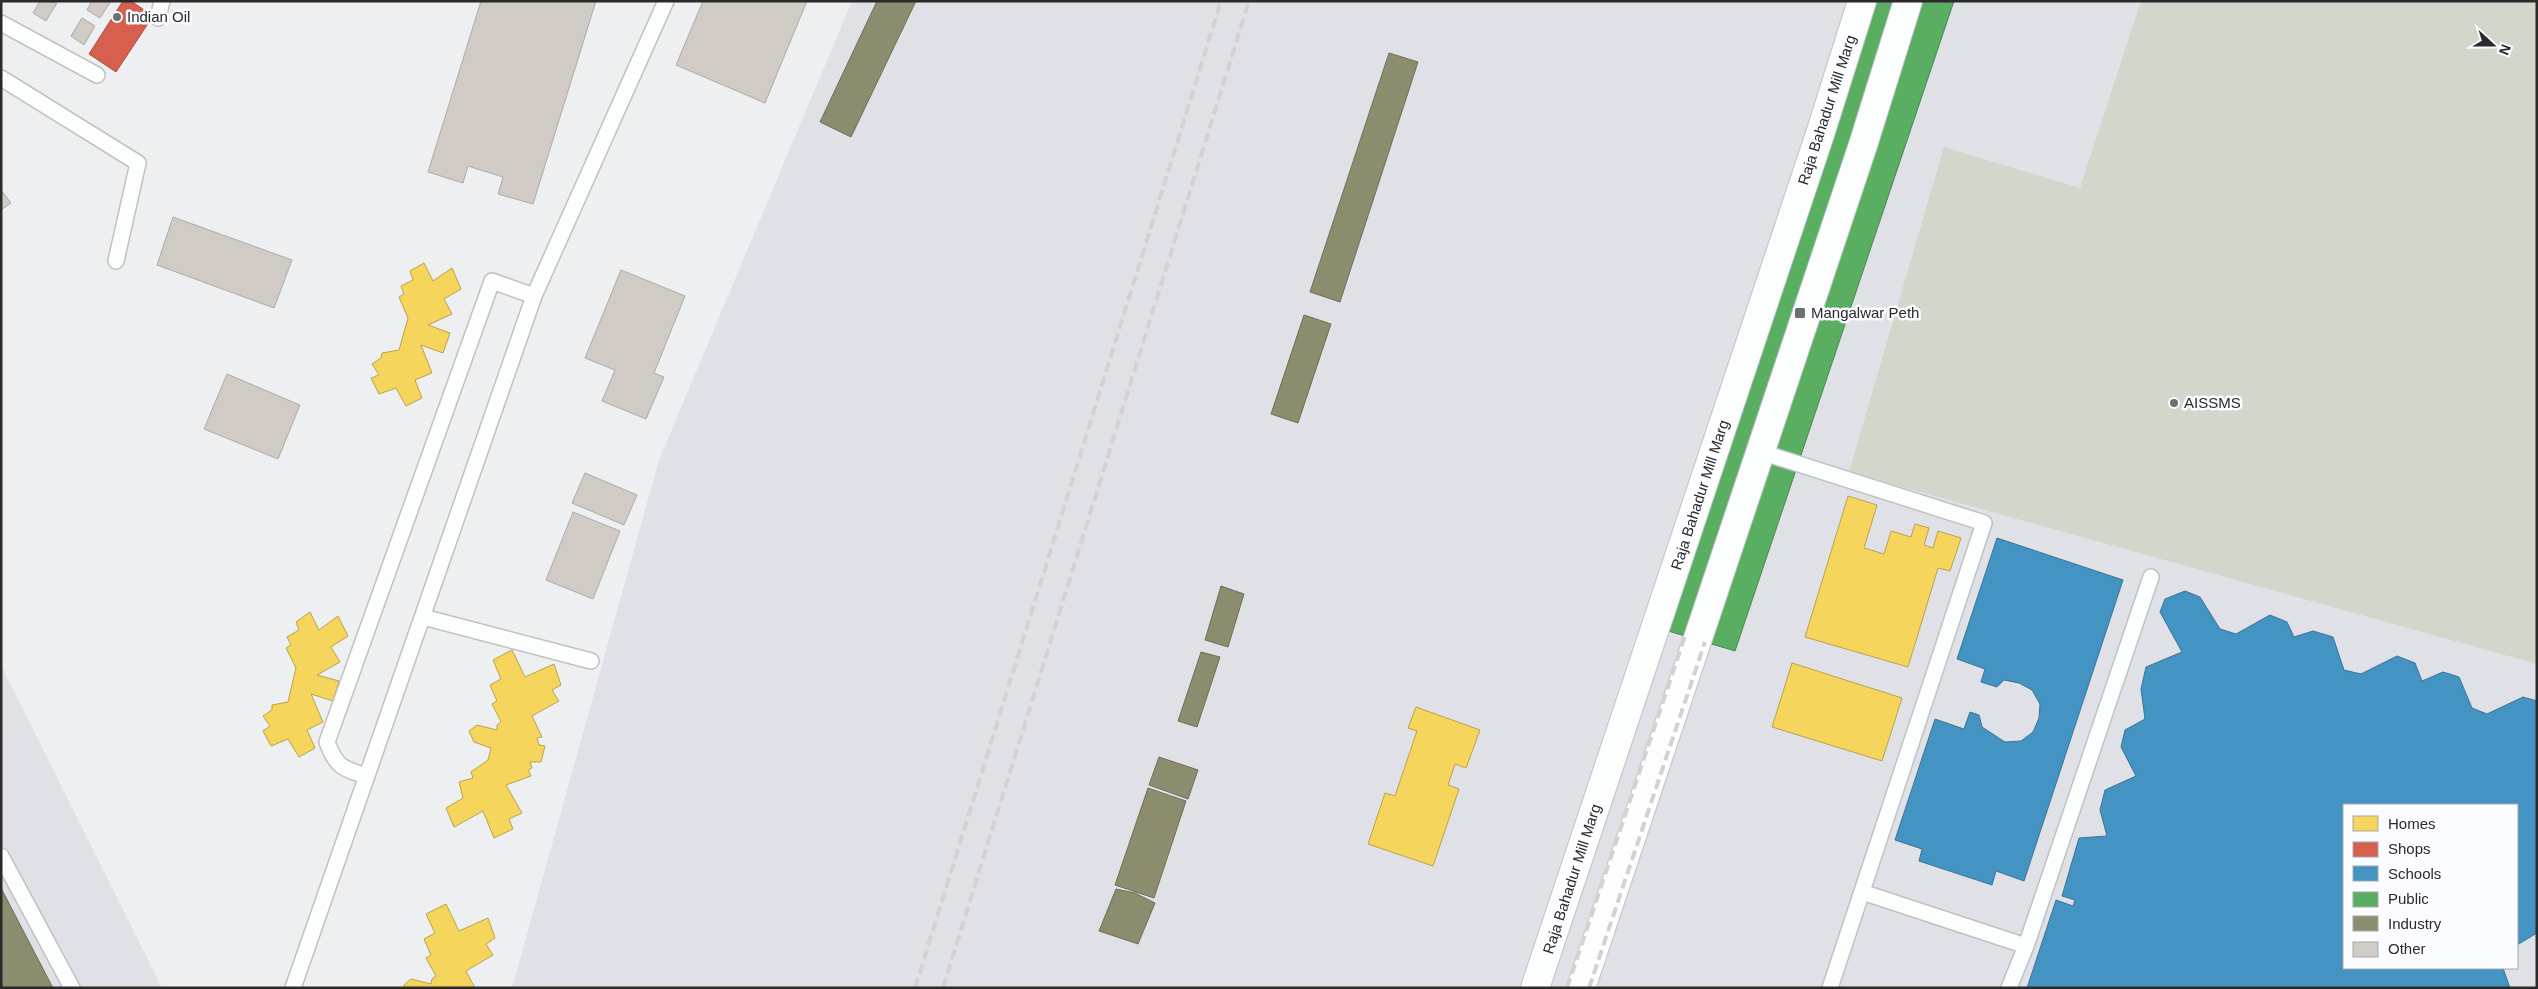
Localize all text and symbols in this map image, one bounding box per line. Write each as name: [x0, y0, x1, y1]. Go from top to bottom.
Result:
place label: Indian Oil: [127, 8, 190, 25]
marker: Indian Oil: [111, 11, 123, 23]
north arrow: [2468, 20, 2518, 70]
street label: Raja Bahadur Mill Marg: [1794, 33, 1859, 187]
text: N: [2496, 42, 2514, 57]
place label: Mangalwar Peth: [1811, 304, 1919, 321]
marker: Mangalwar Peth: [1793, 306, 1807, 320]
place label: AISSMS: [2184, 394, 2241, 411]
marker: AISSMS: [2168, 397, 2180, 409]
street label: Raja Bahadur Mill Marg: [1667, 418, 1732, 572]
street label: Raja Bahadur Mill Marg: [1539, 802, 1604, 956]
legend: [2343, 804, 2518, 969]
text: Homes: [2388, 815, 2436, 832]
text: Shops: [2388, 840, 2431, 857]
text: Schools: [2388, 865, 2441, 882]
text: Public: [2388, 890, 2429, 907]
text: Industry: [2388, 915, 2442, 932]
text: Other: [2388, 940, 2426, 957]

